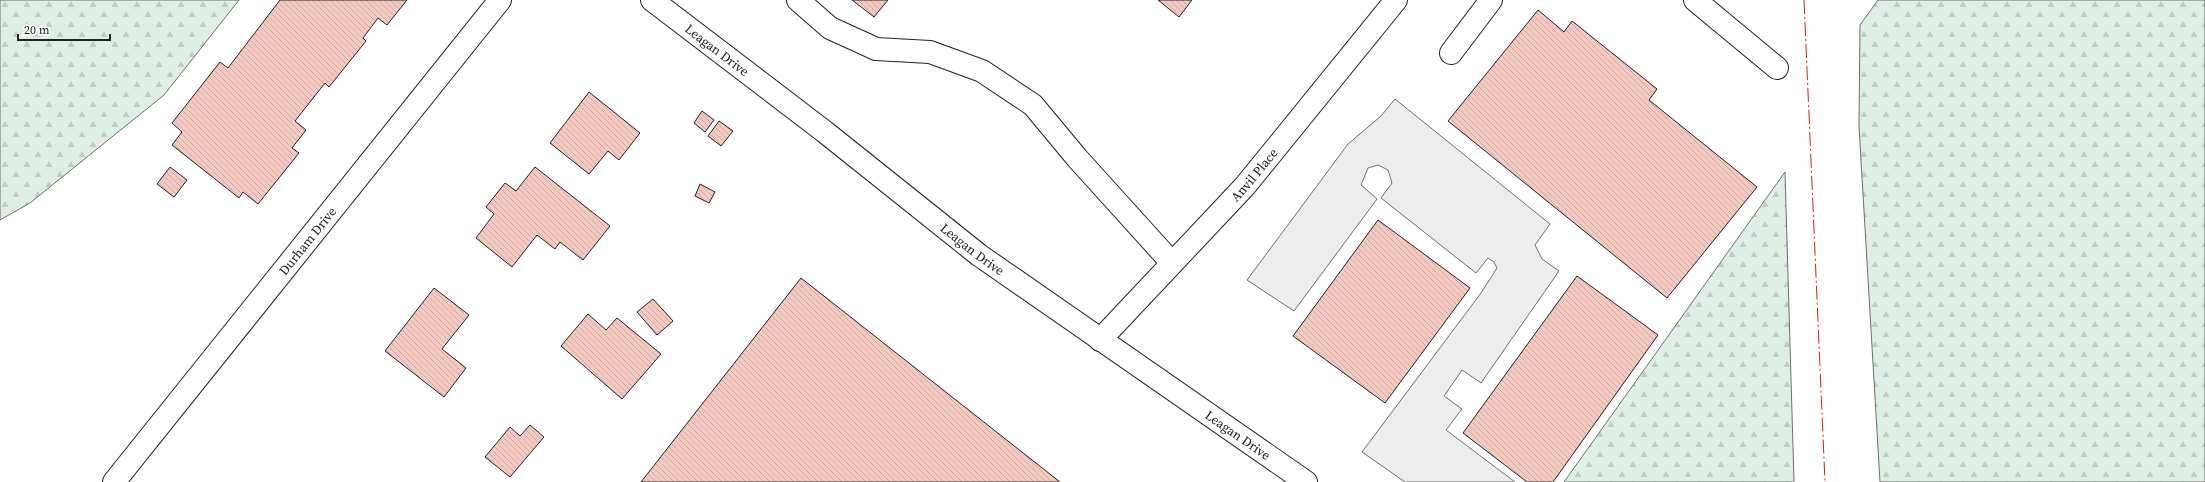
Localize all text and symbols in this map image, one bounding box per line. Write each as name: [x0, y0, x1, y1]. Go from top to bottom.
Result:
scale bar: [18, 16, 110, 42]
street label: Leagan Drive: [682, 20, 753, 80]
text: 20 m: [24, 22, 50, 38]
street label: Anvil Place: [1227, 144, 1281, 205]
street label: Durham Drive: [275, 203, 340, 278]
street label: Leagan Drive: [937, 219, 1008, 279]
street label: Leagan Drive: [1202, 406, 1274, 464]

